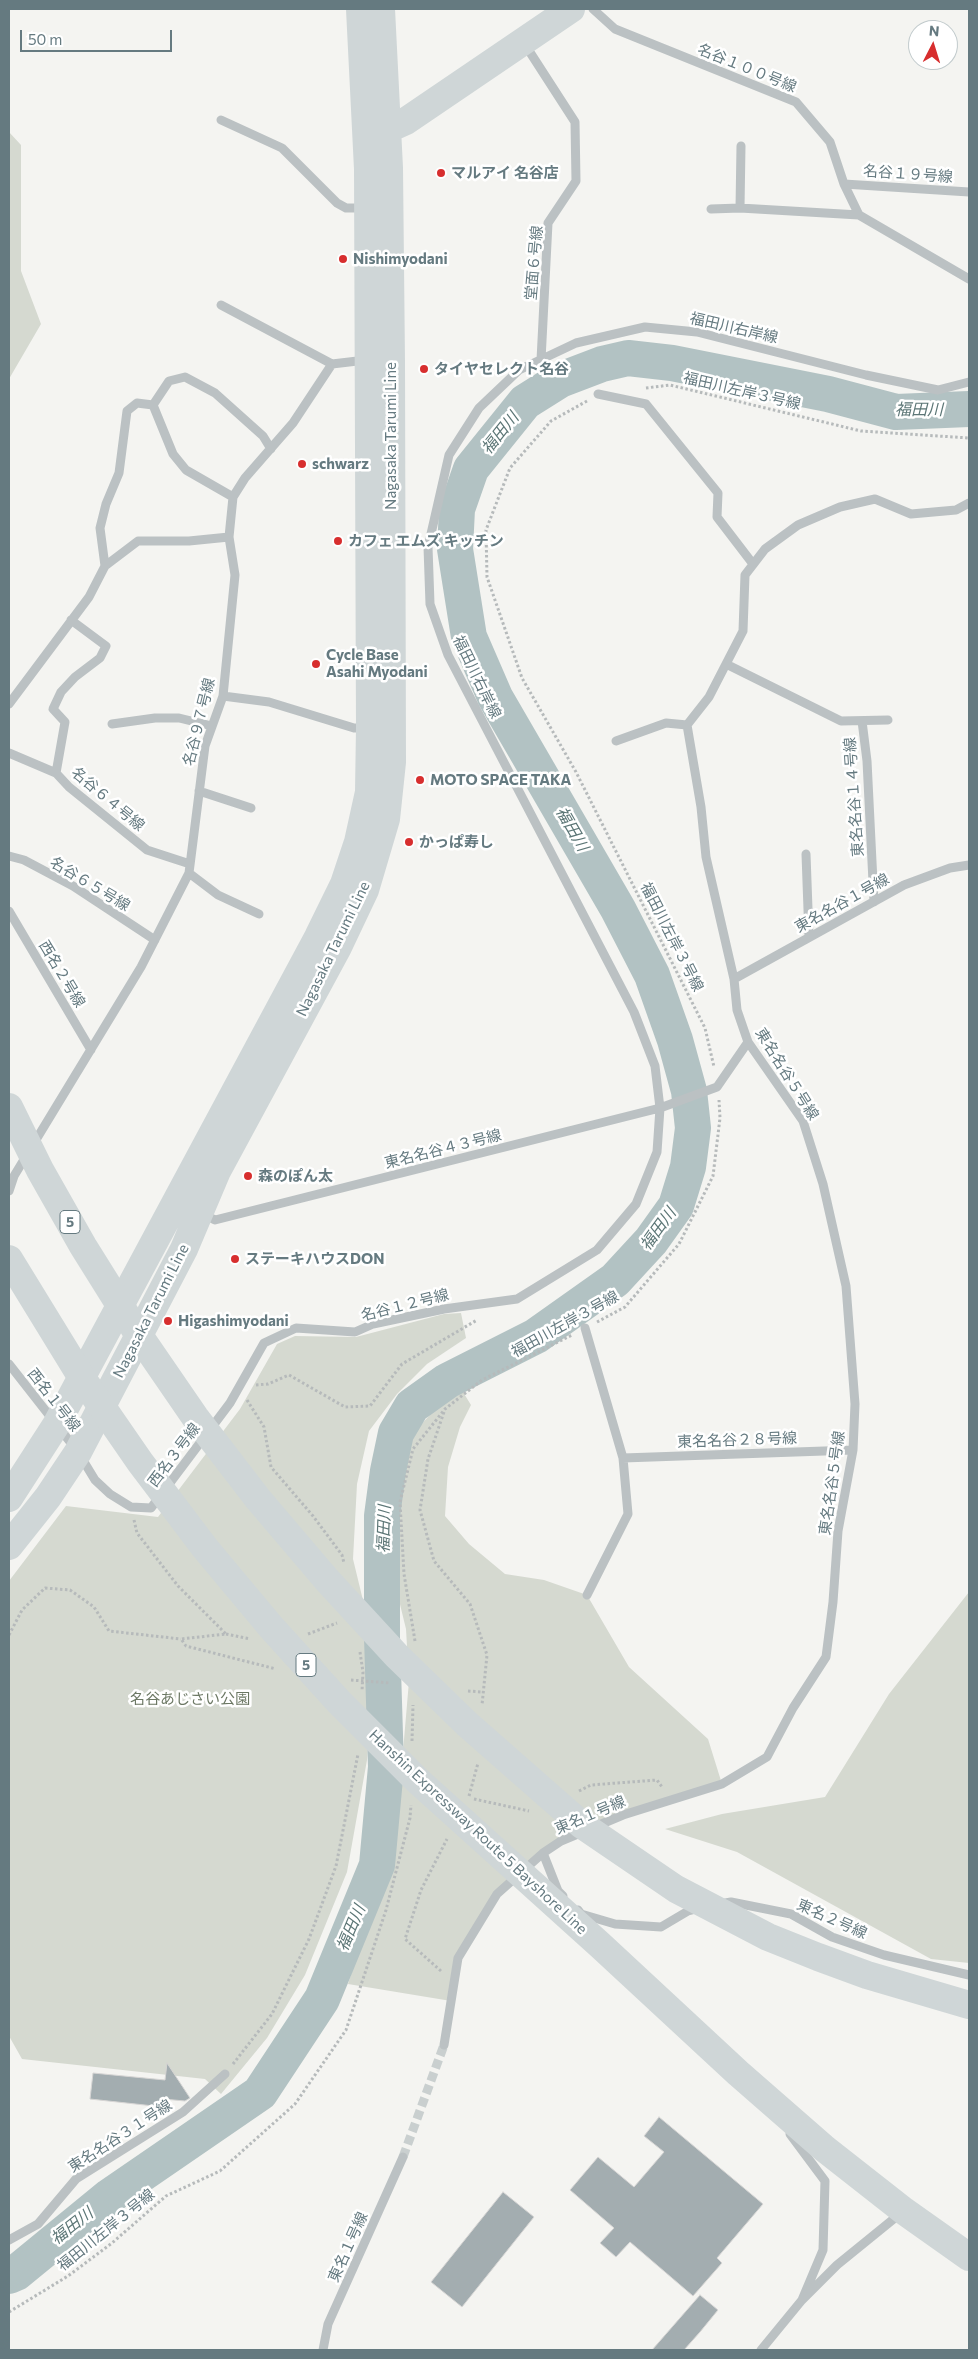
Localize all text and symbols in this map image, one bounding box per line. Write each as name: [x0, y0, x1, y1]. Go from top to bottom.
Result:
scale bar: [22, 20, 175, 52]
north arrow: [908, 20, 958, 70]
text: N: [928, 22, 940, 39]
text: 50 m: [28, 30, 62, 48]
street label: 名谷１００号線: [695, 40, 799, 96]
street label: 名谷１９号線: [862, 162, 954, 186]
place label: マルアイ 名谷店: [451, 164, 559, 182]
marker: マルアイ 名谷店: [435, 167, 447, 179]
street label: 堂面６号線: [522, 225, 546, 301]
place label: Nishimyodani: [353, 250, 448, 268]
marker: Nishimyodani: [337, 253, 349, 265]
street label: 福田川右岸線: [688, 309, 780, 347]
place label: タイヤセレクト名谷: [434, 360, 569, 378]
street label: Nagasaka Tarumi Line: [382, 362, 400, 510]
marker: タイヤセレクト名谷: [418, 363, 430, 375]
street label: 福田川左岸３号線: [682, 369, 802, 413]
water label: 福田川: [895, 400, 943, 420]
water label: 福田川: [477, 408, 523, 458]
place label: schwarz: [312, 455, 369, 473]
marker: schwarz: [296, 458, 308, 470]
place label: カフェ エムズ キッチン: [348, 532, 504, 550]
marker: カフェ エムズ キッチン: [332, 535, 344, 547]
street label: 福田川右岸線: [449, 633, 505, 721]
place label: Cycle Base Asahi Myodani: [326, 646, 428, 681]
marker: Cycle Base Asahi Myodani: [310, 658, 322, 670]
street label: 名谷９７号線: [179, 676, 219, 768]
street label: 東名名谷１４号線: [841, 737, 867, 857]
street label: 名谷６４号線: [68, 763, 148, 835]
place label: MOTO SPACE TAKA: [430, 771, 571, 789]
marker: MOTO SPACE TAKA: [414, 774, 426, 786]
water label: 福田川: [552, 803, 592, 855]
place label: かっぱ寿し: [419, 833, 494, 851]
marker: かっぱ寿し: [403, 836, 415, 848]
street label: 名谷６５号線: [47, 853, 133, 915]
street label: 東名名谷１号線: [792, 870, 892, 936]
street label: Nagasaka Tarumi Line: [293, 879, 373, 1019]
street label: 福田川左岸３号線: [637, 879, 707, 995]
street label: 西名２号線: [35, 937, 89, 1011]
street label: 東名名谷５号線: [752, 1025, 822, 1123]
street label: 東名名谷４３号線: [383, 1126, 503, 1172]
place label: 森のぽん太: [258, 1167, 333, 1185]
marker: 森のぽん太: [242, 1170, 254, 1182]
water label: 福田川: [636, 1204, 680, 1254]
road number: 5: [60, 1210, 80, 1234]
street label: Nagasaka Tarumi Line: [109, 1241, 193, 1381]
place label: ステーキハウスDON: [245, 1250, 384, 1268]
marker: ステーキハウスDON: [229, 1253, 241, 1265]
street label: 名谷１２号線: [359, 1285, 451, 1325]
street label: 福田川左岸３号線: [508, 1287, 622, 1361]
place label: Higashimyodani: [178, 1312, 289, 1330]
marker: Higashimyodani: [162, 1315, 174, 1327]
street label: 西名１号線: [24, 1365, 84, 1435]
street label: 西名３号線: [144, 1420, 204, 1490]
street label: 東名名谷２８号線: [677, 1429, 797, 1451]
street label: 東名名谷５号線: [816, 1430, 848, 1536]
water label: 福田川: [374, 1505, 394, 1553]
road number: 5: [296, 1654, 316, 1676]
park label: 名谷あじさい公園: [130, 1690, 250, 1708]
street label: Hanshin Expressway Route 5 Bayshore Line: [365, 1726, 591, 1938]
street label: 東名１号線: [552, 1792, 628, 1838]
street label: 東名２号線: [794, 1896, 870, 1942]
water label: 福田川: [333, 1902, 369, 1954]
street label: 東名名谷３１号線: [65, 2096, 175, 2176]
street label: 福田川左岸３号線: [54, 2185, 158, 2275]
water label: 福田川: [47, 2204, 97, 2248]
street label: 東名１号線: [325, 2209, 371, 2285]

